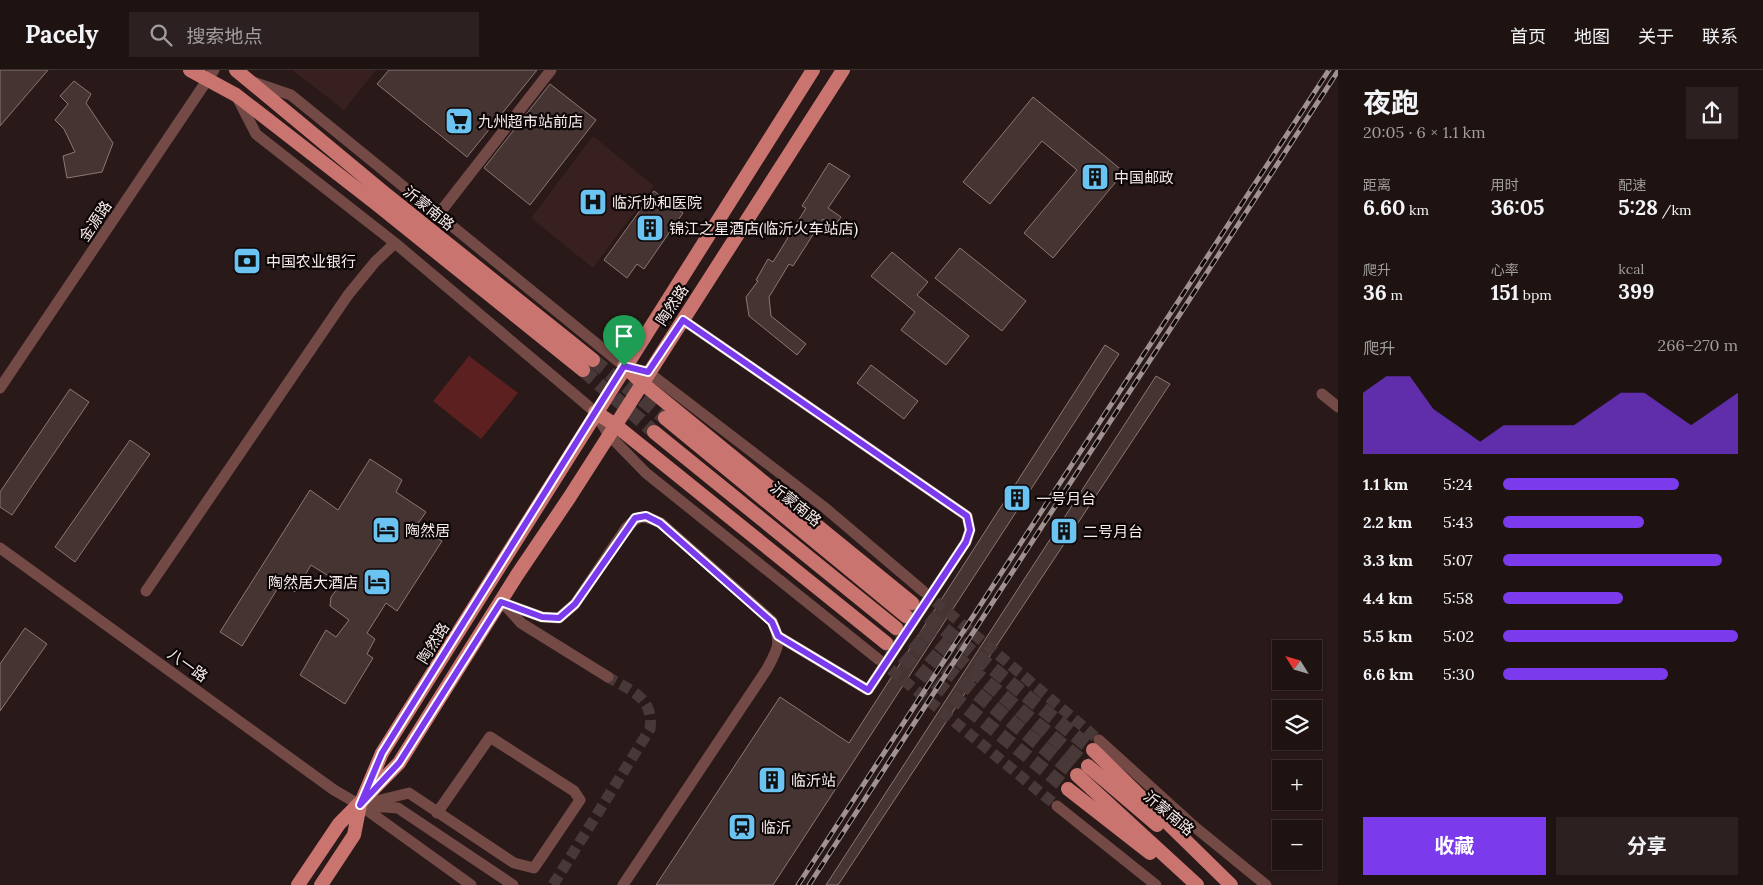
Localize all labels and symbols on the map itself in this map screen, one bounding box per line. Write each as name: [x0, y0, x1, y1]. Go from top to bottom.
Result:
supermarket icon: 九州超市站前店: [444, 106, 474, 136]
place label: 九州超市站前店: [478, 112, 583, 131]
building icon: 中国邮政: [1080, 162, 1110, 192]
place label: 中国邮政: [1114, 168, 1174, 187]
street label: 沂蒙南路: [400, 182, 458, 234]
hospital icon: 临沂协和医院: [578, 187, 608, 217]
place label: 临沂协和医院: [612, 193, 702, 212]
street label: 金源路: [75, 197, 115, 245]
building icon: 锦江之星酒店(临沂火车站店): [635, 213, 665, 243]
place label: 锦江之星酒店(临沂火车站店): [669, 219, 859, 239]
bank icon: 中国农业银行: [232, 246, 262, 276]
place label: 中国农业银行: [266, 252, 356, 271]
street label: 陶然路: [652, 281, 692, 329]
pin: [603, 315, 645, 366]
street label: 沂蒙南路: [767, 478, 825, 530]
building icon: 一号月台: [1002, 483, 1032, 513]
place label: 一号月台: [1036, 489, 1096, 508]
hotel icon: 陶然居: [371, 515, 401, 545]
building icon: 二号月台: [1049, 516, 1079, 546]
place label: 陶然居: [405, 521, 450, 540]
place label: 二号月台: [1083, 522, 1143, 541]
hotel icon: 陶然居大酒店: [362, 567, 392, 597]
place label: 陶然居大酒店: [268, 573, 358, 592]
street label: 陶然路: [413, 619, 453, 667]
north arrow: [1272, 640, 1322, 690]
street label: 八一路: [164, 644, 212, 686]
building icon: 临沂站: [757, 765, 787, 795]
place label: 临沂站: [791, 771, 836, 790]
street label: 沂蒙南路: [1140, 786, 1198, 840]
station icon: 临沂: [727, 812, 757, 842]
place label: 临沂: [761, 818, 791, 837]

